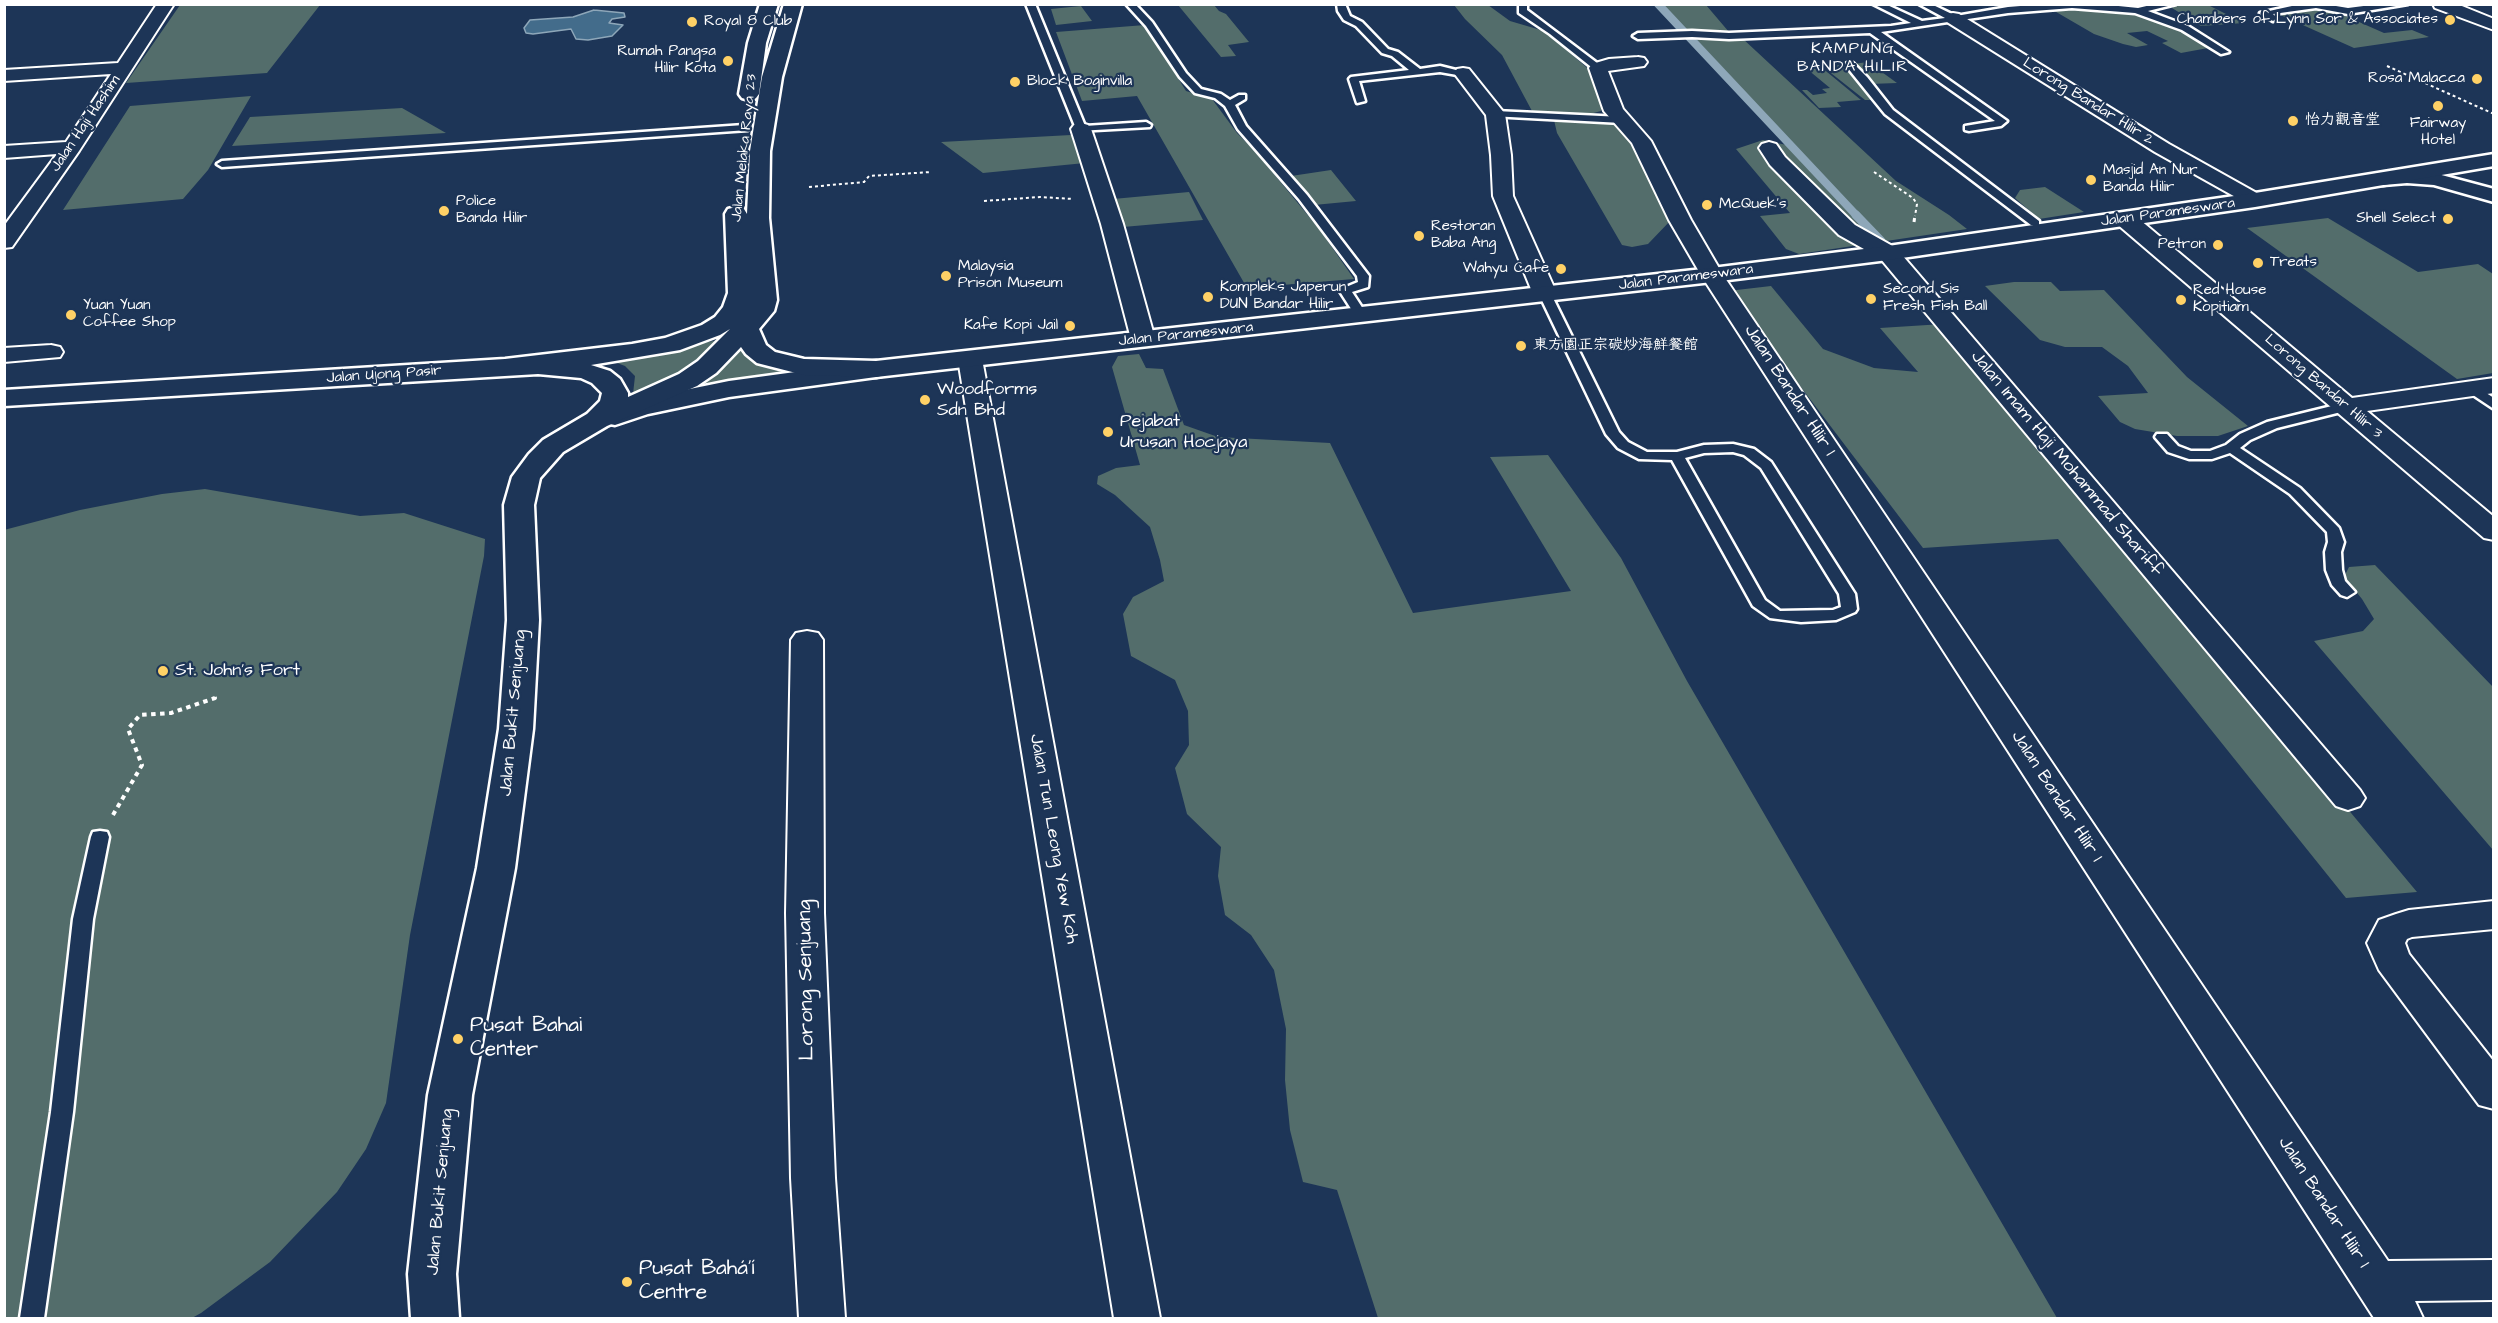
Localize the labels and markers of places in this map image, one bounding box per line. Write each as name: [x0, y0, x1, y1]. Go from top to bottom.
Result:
place label: Chambers of Lynn Sor & Associates: [2177, 11, 2438, 29]
place label: Royal 8 Club: [704, 13, 792, 31]
marker: Chambers of Lynn Sor & Associates: [2443, 13, 2457, 27]
marker: Royal 8 Club: [685, 15, 699, 29]
place label: Rumah Pangsa Hilir Kota: [617, 43, 716, 78]
marker: Rumah Pangsa Hilir Kota: [721, 54, 735, 68]
place label: Rosa Malacca: [2368, 70, 2465, 88]
marker: Rosa Malacca: [2470, 72, 2484, 86]
place label: Block Boginvilla: [1027, 73, 1132, 91]
marker: Block Boginvilla: [1008, 75, 1022, 89]
marker: Fairway Hotel: [2431, 99, 2445, 113]
place label: 怡力觀音堂: [2305, 112, 2380, 130]
marker: 怡力觀音堂: [2286, 114, 2300, 128]
place label: Fairway Hotel: [2410, 115, 2466, 150]
place label: Masjid An Nur Banda Hilir: [2103, 162, 2198, 197]
marker: Masjid An Nur Banda Hilir: [2084, 173, 2098, 187]
place label: Police Banda Hilir: [456, 193, 527, 228]
place label: McQuek's: [1719, 196, 1786, 214]
marker: McQuek's: [1700, 198, 1714, 212]
marker: Police Banda Hilir: [437, 204, 451, 218]
place label: Shell Select: [2356, 210, 2436, 228]
marker: Shell Select: [2441, 212, 2455, 226]
place label: Restoran Baba Ang: [1431, 218, 1496, 253]
marker: Restoran Baba Ang: [1412, 229, 1426, 243]
place label: Petron: [2158, 236, 2206, 254]
marker: Petron: [2211, 238, 2225, 252]
place label: Treats: [2270, 254, 2317, 272]
marker: Treats: [2251, 256, 2265, 270]
place label: Malaysia Prison Museum: [958, 258, 1063, 293]
place label: Wahyu Cafe: [1463, 260, 1549, 278]
marker: Wahyu Cafe: [1554, 262, 1568, 276]
marker: Malaysia Prison Museum: [939, 269, 953, 283]
place label: Kompleks Japerun DUN Bandar Hilir: [1220, 279, 1346, 314]
place label: Second Sis Fresh Fish Ball: [1883, 281, 1987, 316]
place label: Red House Kopitiam: [2193, 282, 2266, 317]
marker: Kompleks Japerun DUN Bandar Hilir: [1201, 290, 1215, 304]
marker: Second Sis Fresh Fish Ball: [1864, 292, 1878, 306]
marker: Red House Kopitiam: [2174, 293, 2188, 307]
place label: Yuan Yuan Coffee Shop: [83, 297, 176, 332]
marker: Yuan Yuan Coffee Shop: [64, 308, 78, 322]
place label: Kafe Kopi Jail: [964, 317, 1058, 335]
marker: Kafe Kopi Jail: [1063, 319, 1077, 333]
place label: 東方園正宗碳炒海鮮餐館: [1533, 337, 1698, 355]
marker: 東方園正宗碳炒海鮮餐館: [1514, 339, 1528, 353]
place label: Woodforms Sdn Bhd: [937, 379, 1037, 422]
marker: Woodforms Sdn Bhd: [918, 393, 932, 407]
place label: Pejabat Urusan Hocjaya: [1120, 411, 1247, 454]
marker: Pejabat Urusan Hocjaya: [1101, 425, 1115, 439]
place label: St. John's Fort: [175, 660, 300, 682]
marker: St. John's Fort: [156, 664, 170, 678]
place label: Pusat Bahai Center: [470, 1014, 582, 1064]
marker: Pusat Bahai Center: [451, 1032, 465, 1046]
place label: Pusat Bahá’í Centre: [639, 1257, 754, 1307]
marker: Pusat Bahá’í Centre: [620, 1275, 634, 1289]

